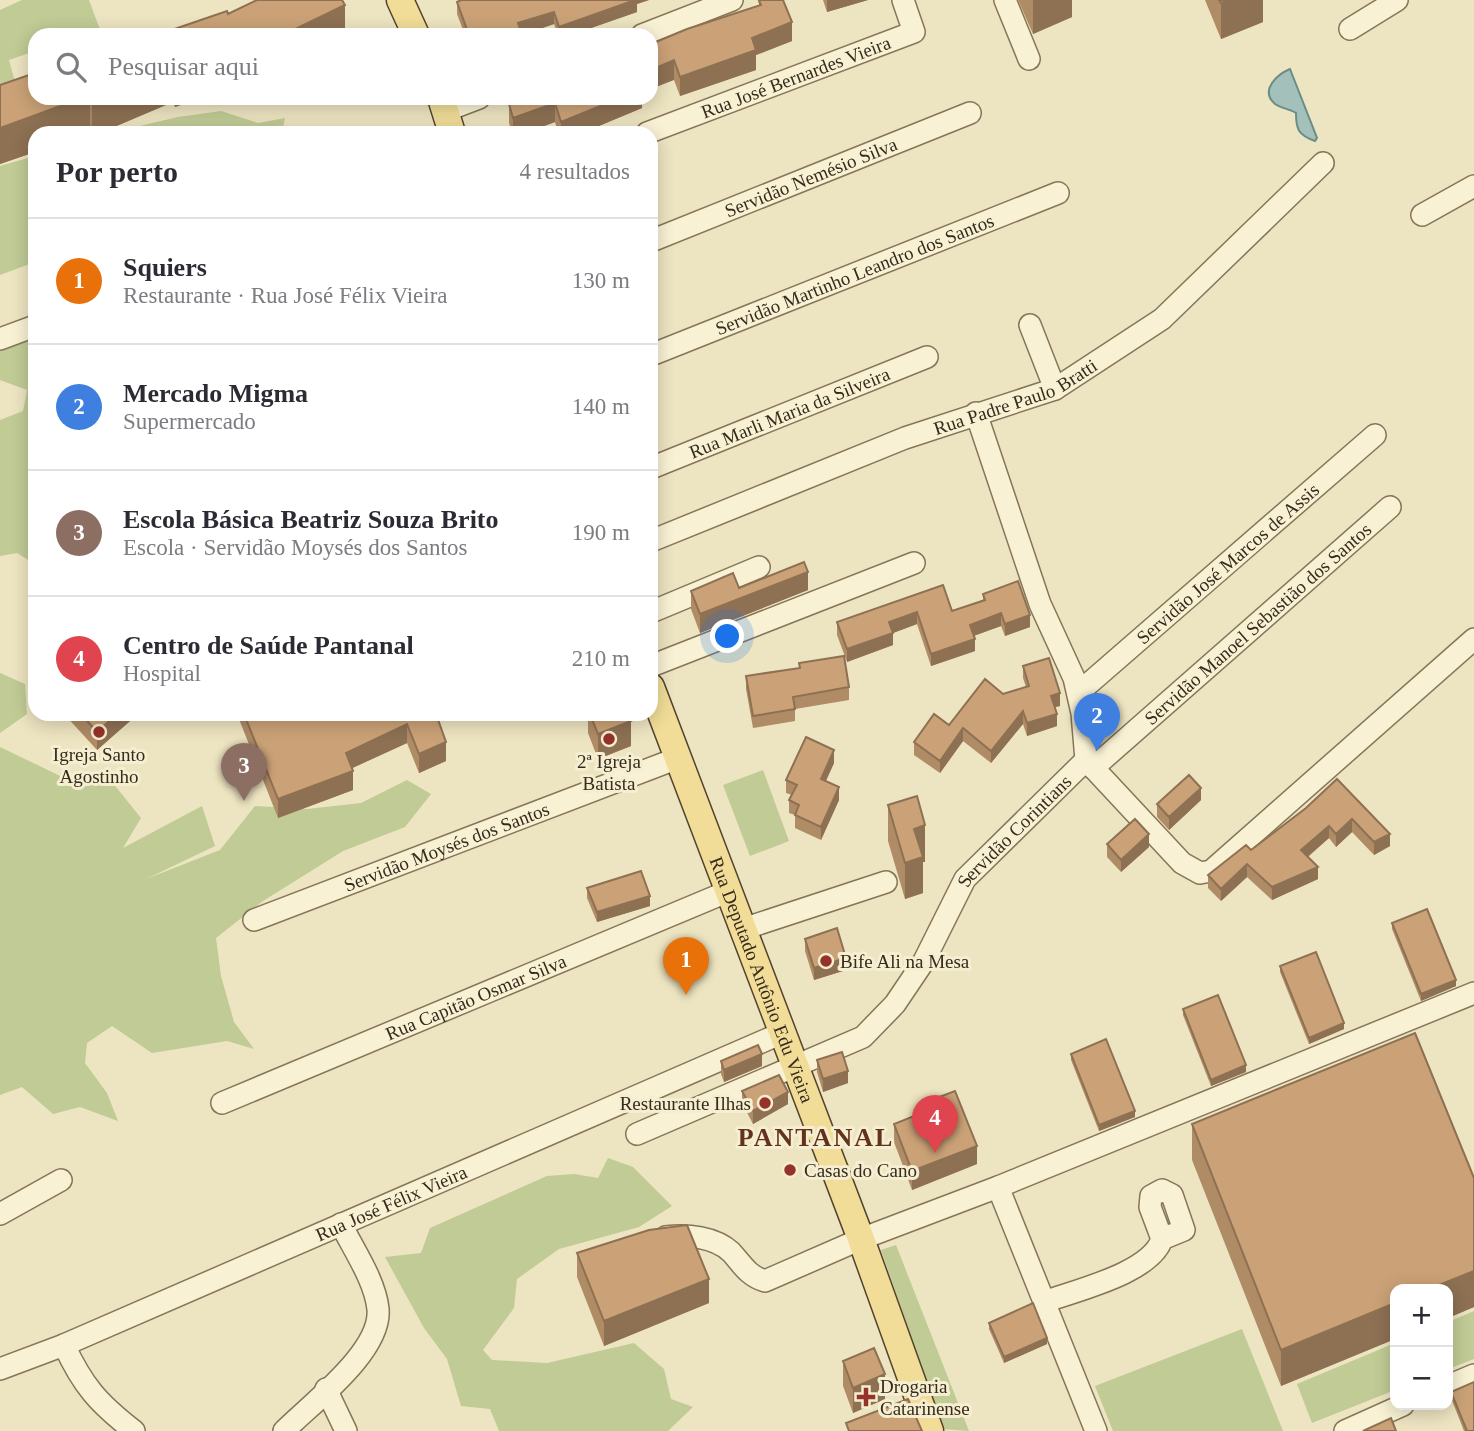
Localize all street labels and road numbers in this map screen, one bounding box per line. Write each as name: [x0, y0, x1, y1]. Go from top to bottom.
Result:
street label: Rua José Bernardes Vieira: [698, 32, 894, 123]
street label: Servidão Nemésio Silva: [722, 133, 900, 221]
street label: Servidão Martinho Leandro dos Santos: [712, 210, 997, 339]
street label: Rua Padre Paulo Bratti: [931, 355, 1101, 439]
street label: Rua Marli Maria da Silveira: [686, 363, 893, 463]
street label: Servidão José Marcos de Assis: [1132, 479, 1323, 648]
street label: Servidão Manoel Sebastião dos Santos: [1140, 519, 1375, 729]
street label: Servidão Corintians: [953, 771, 1076, 890]
street label: Servidão Moysés dos Santos: [341, 798, 552, 896]
street label: Rua Deputado Antônio Edu Vieira: [706, 854, 818, 1106]
street label: Rua Capitão Osmar Silva: [382, 950, 570, 1044]
street label: Rua José Félix Vieira: [312, 1161, 471, 1245]

